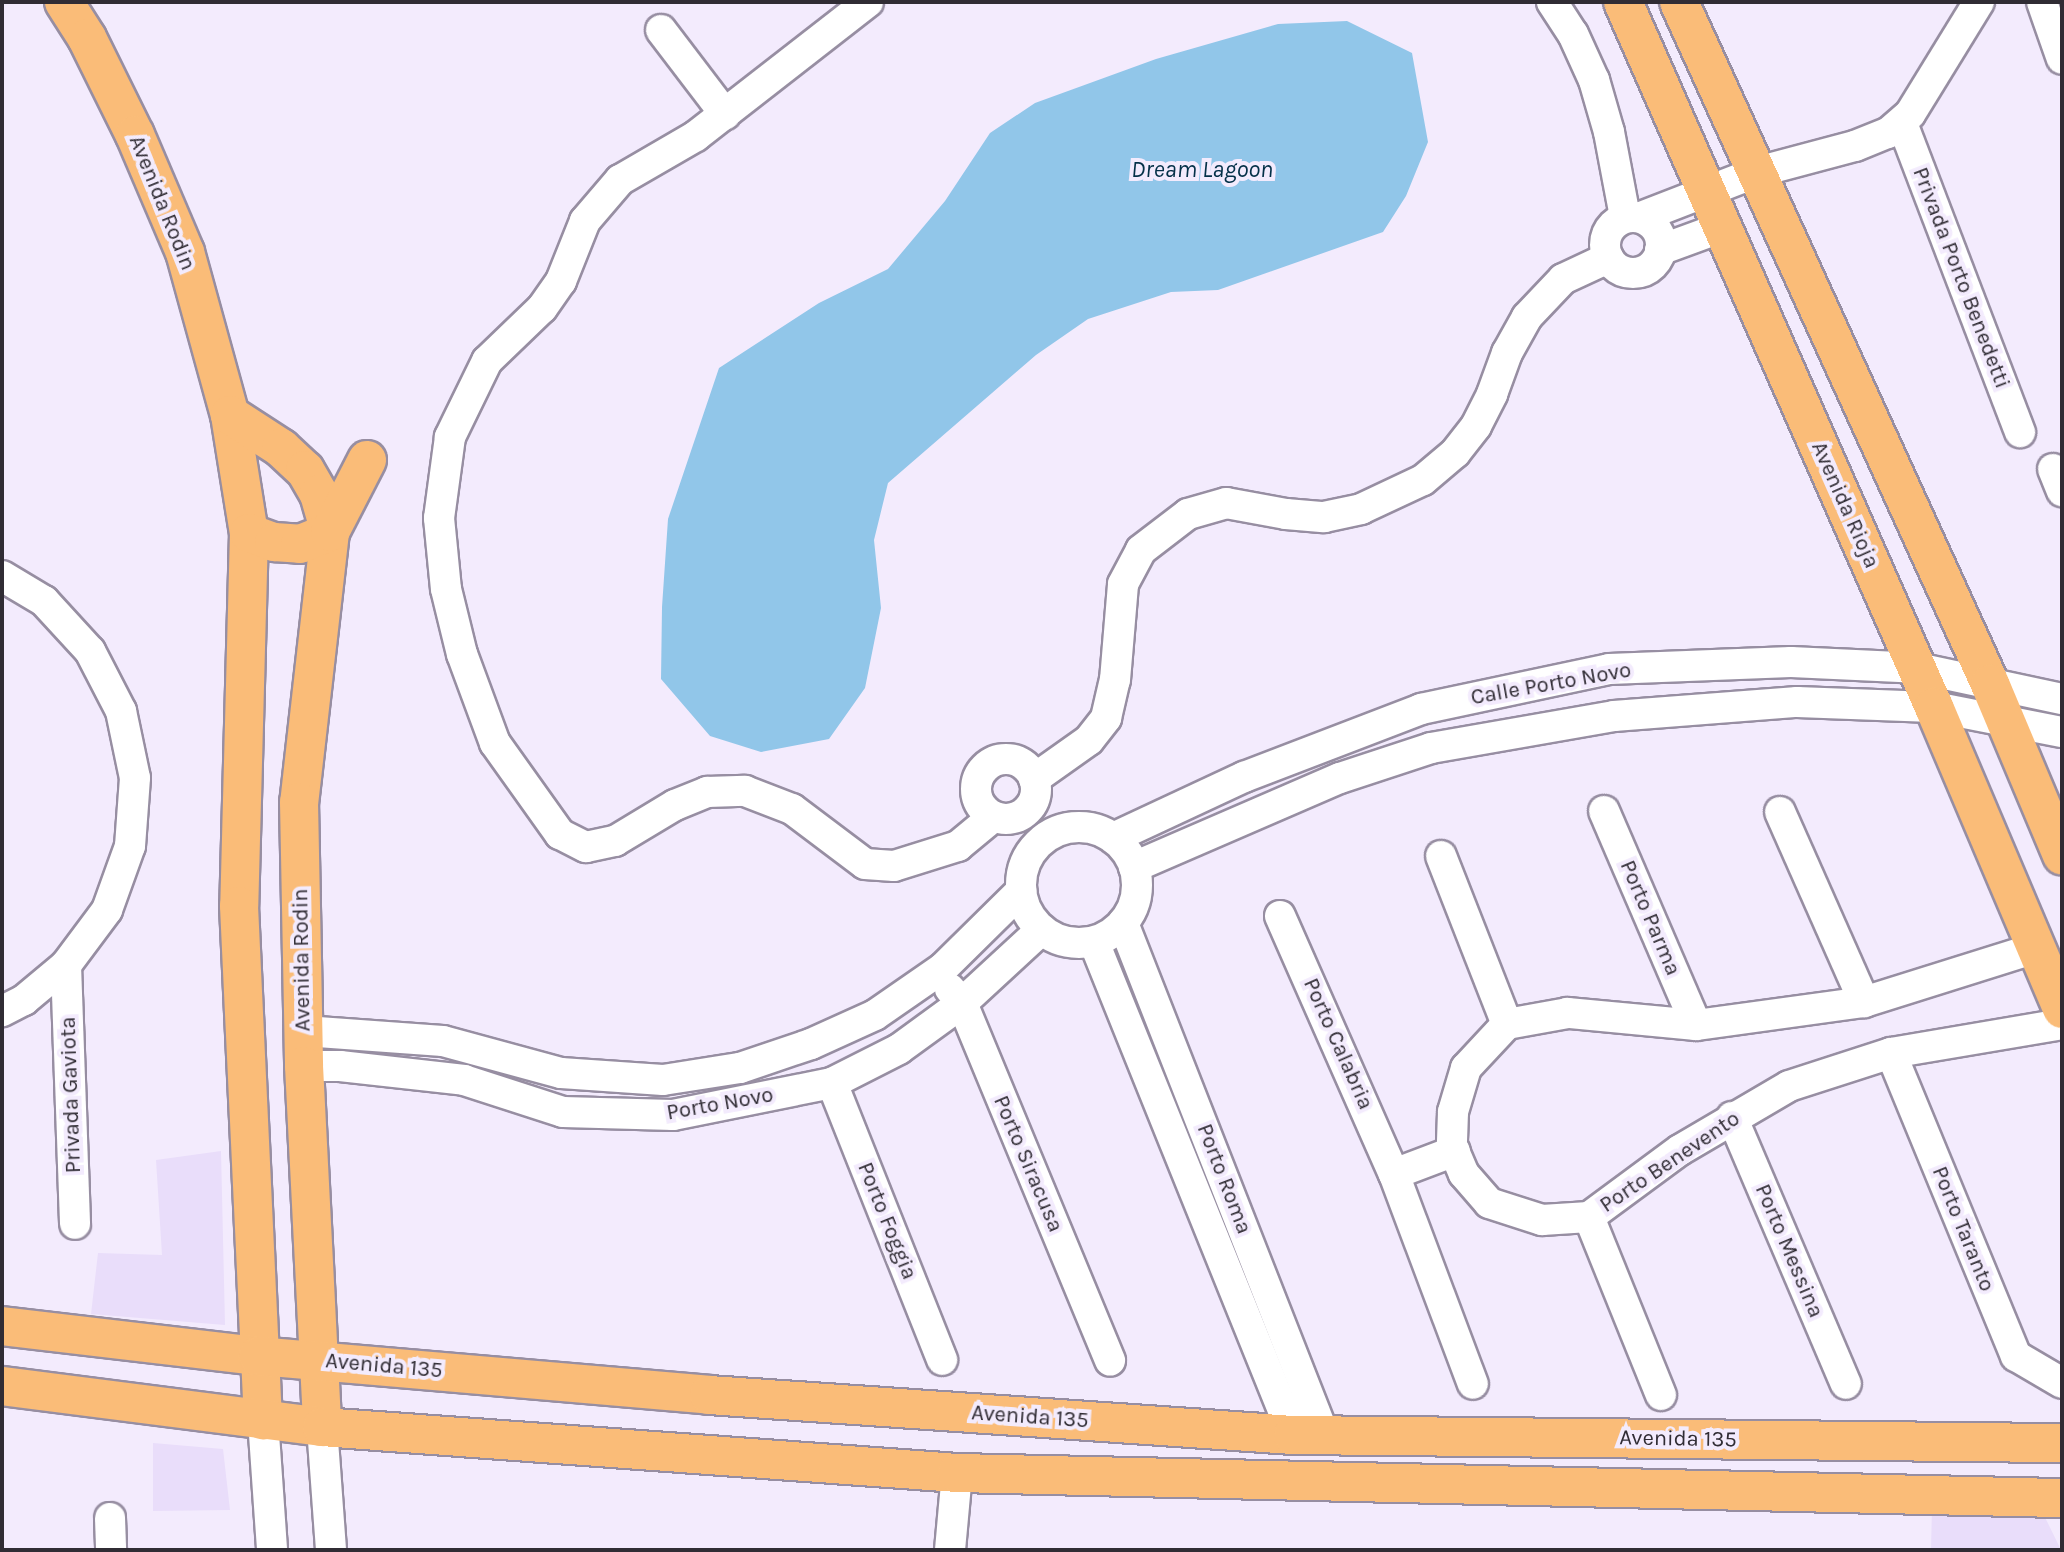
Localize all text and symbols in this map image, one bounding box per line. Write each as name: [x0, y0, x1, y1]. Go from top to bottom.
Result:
street label: Avenida Rodin: [123, 132, 201, 274]
water label: Dream Lagoon: [1131, 156, 1273, 184]
street label: Privada Porto Benedetti: [1907, 164, 2015, 392]
street label: Avenida Rioja: [1805, 438, 1885, 572]
street label: Calle Porto Novo: [1469, 657, 1633, 711]
street label: Porto Parma: [1614, 856, 1686, 980]
street label: Avenida Rodin: [288, 888, 316, 1032]
street label: Porto Calabria: [1297, 974, 1379, 1114]
street label: Privada Gaviota: [55, 1016, 87, 1174]
street label: Porto Novo: [665, 1082, 775, 1126]
street label: Porto Siracusa: [987, 1092, 1069, 1236]
street label: Porto Benevento: [1595, 1105, 1745, 1219]
street label: Porto Roma: [1191, 1120, 1257, 1238]
street label: Porto Foggia: [852, 1159, 922, 1283]
street label: Porto Taranto: [1926, 1163, 2000, 1295]
street label: Porto Messina: [1749, 1180, 1829, 1322]
street label: Avenida 135: [324, 1348, 444, 1384]
street label: Avenida 135: [971, 1400, 1089, 1434]
street label: Avenida 135: [1619, 1425, 1737, 1453]

